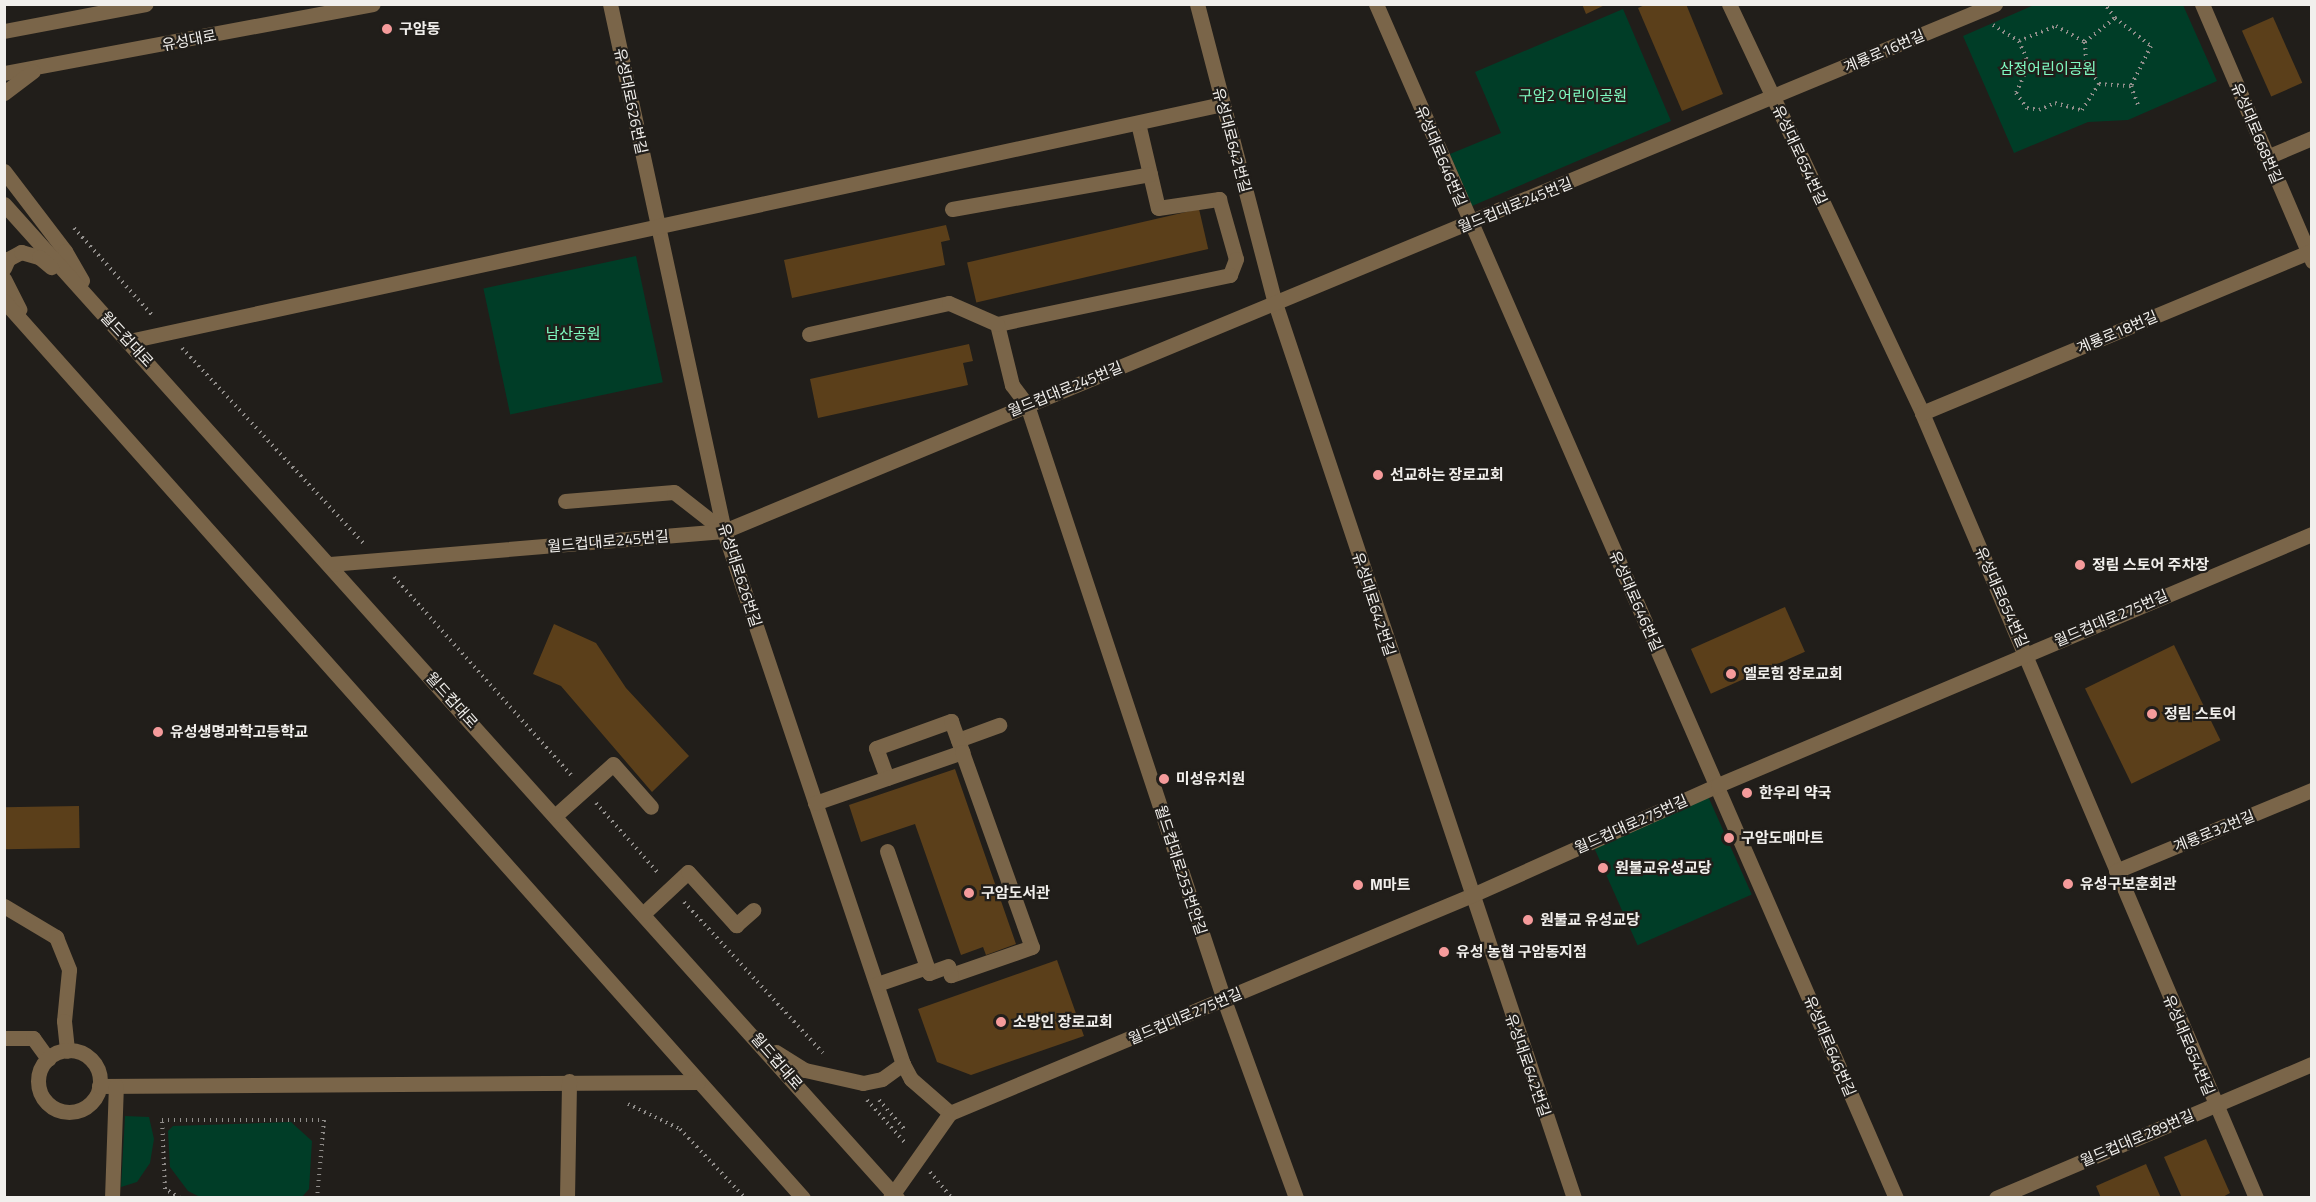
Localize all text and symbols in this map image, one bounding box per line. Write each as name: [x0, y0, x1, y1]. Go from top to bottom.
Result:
place label: 구암동: [399, 20, 440, 38]
marker: 구암동: [380, 22, 394, 36]
street label: 유성대로: [160, 26, 218, 54]
street label: 계룡로16번길: [1841, 26, 1927, 76]
street label: 유성대로626번길: [611, 46, 651, 156]
park label: 삼정어린이공원: [2000, 60, 2096, 78]
street label: 유성대로668번길: [2228, 80, 2286, 186]
street label: 유성대로642번길: [1209, 86, 1255, 194]
park label: 구암2 어린이공원: [1519, 87, 1627, 105]
street label: 유성대로654번길: [1769, 102, 1831, 208]
street label: 유성대로646번길: [1412, 103, 1470, 209]
street label: 월드컵대로245번길: [1455, 174, 1575, 236]
street label: 계룡로18번길: [2074, 307, 2160, 357]
street label: 월드컵대로: [97, 308, 157, 370]
park label: 남산공원: [545, 325, 601, 343]
street label: 월드컵대로245번길: [1005, 358, 1125, 420]
place label: 선교하는 장로교회: [1390, 466, 1504, 484]
marker: 선교하는 장로교회: [1371, 468, 1385, 482]
street label: 유성대로626번길: [715, 521, 765, 629]
street label: 월드컵대로245번길: [547, 527, 669, 555]
street label: 유성대로654번길: [1972, 544, 2032, 650]
street label: 유성대로646번길: [1606, 548, 1666, 654]
street label: 유성대로642번길: [1349, 550, 1399, 658]
place label: 정림 스토어 주차장: [2092, 556, 2209, 574]
marker: 정림 스토어 주차장: [2073, 558, 2087, 572]
street label: 월드컵대로275번길: [2051, 586, 2171, 650]
place label: 엘로힘 장로교회: [1743, 665, 1843, 683]
marker: 엘로힘 장로교회: [1724, 667, 1738, 681]
street label: 월드컵대로: [422, 668, 482, 732]
place label: 정림 스토어: [2164, 705, 2236, 723]
marker: 정림 스토어: [2145, 707, 2159, 721]
place label: 유성생명과학고등학교: [170, 723, 308, 741]
marker: 유성생명과학고등학교: [151, 725, 165, 739]
place label: 미성유치원: [1176, 770, 1245, 788]
marker: 미성유치원: [1157, 772, 1171, 786]
place label: 한우리 약국: [1759, 784, 1831, 802]
marker: 한우리 약국: [1740, 786, 1754, 800]
street label: 월드컵대로275번길: [1572, 791, 1690, 857]
street label: 월드컵대로253번안길: [1151, 803, 1211, 937]
street label: 계룡로32번길: [2171, 807, 2257, 855]
place label: 구암도매마트: [1741, 829, 1824, 847]
marker: 구암도매마트: [1722, 831, 1736, 845]
place label: 원불교유성교당: [1615, 859, 1712, 877]
marker: 원불교유성교당: [1596, 861, 1610, 875]
place label: 유성구보훈회관: [2080, 875, 2177, 893]
place label: M마트: [1370, 876, 1410, 894]
marker: 유성구보훈회관: [2061, 877, 2075, 891]
marker: M마트: [1351, 878, 1365, 892]
place label: 구암도서관: [981, 884, 1050, 902]
marker: 구암도서관: [962, 886, 976, 900]
place label: 원불교 유성교당: [1540, 911, 1640, 929]
marker: 원불교 유성교당: [1521, 913, 1535, 927]
place label: 유성 농협 구암동지점: [1456, 943, 1587, 961]
marker: 유성 농협 구암동지점: [1437, 945, 1451, 959]
street label: 월드컵대로275번길: [1125, 984, 1245, 1048]
street label: 유성대로654번길: [2160, 992, 2218, 1098]
street label: 유성대로646번길: [1801, 993, 1859, 1099]
street label: 유성대로642번길: [1502, 1011, 1554, 1119]
place label: 소망인 장로교회: [1013, 1013, 1113, 1031]
marker: 소망인 장로교회: [994, 1015, 1008, 1029]
street label: 월드컵대로: [748, 1029, 806, 1093]
street label: 월드컵대로289번길: [2077, 1106, 2197, 1170]

